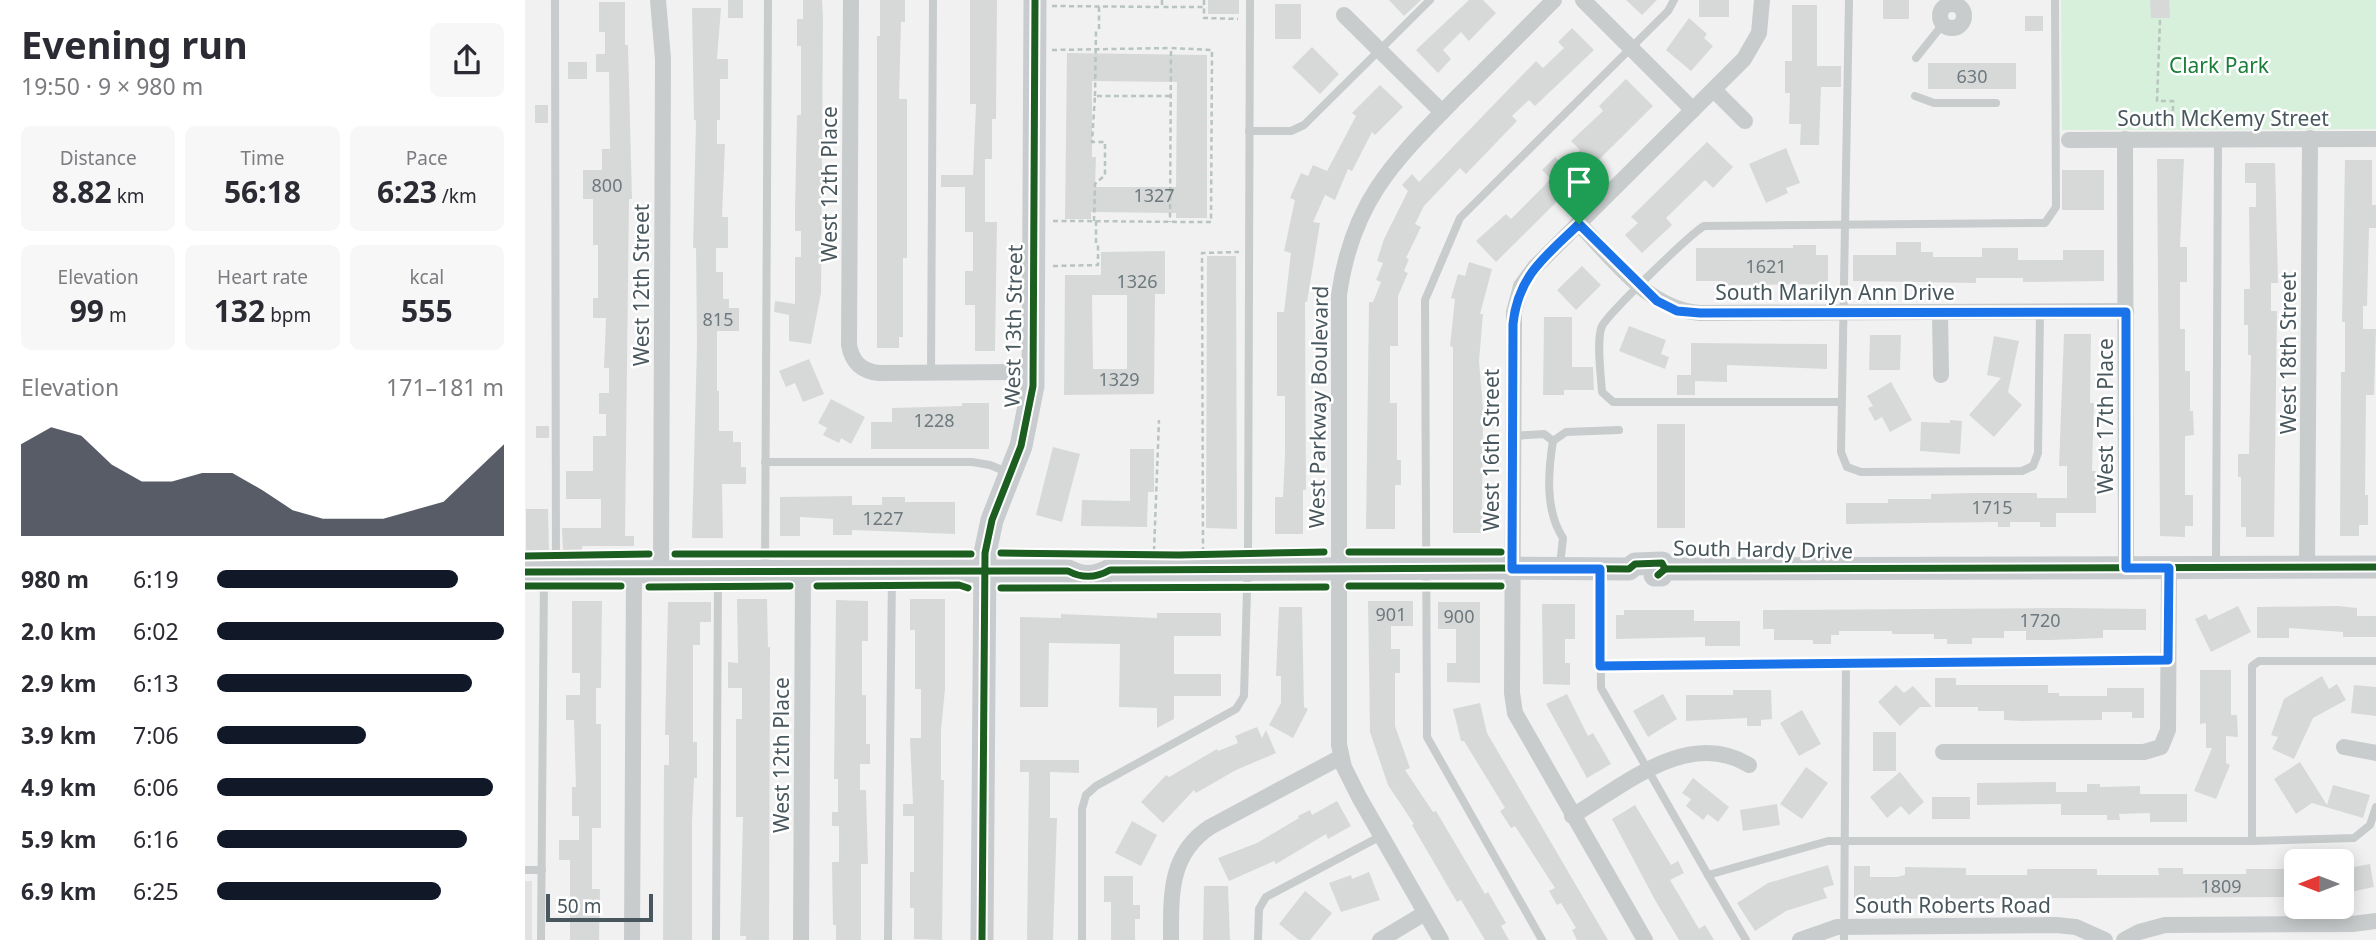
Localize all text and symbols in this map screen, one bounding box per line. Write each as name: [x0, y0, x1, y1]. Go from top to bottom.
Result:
text: Evening run: [21, 18, 248, 70]
button: share: [430, 23, 504, 97]
park label: Clark Park: [2169, 51, 2270, 79]
house number: 630: [1957, 64, 1987, 88]
text: 19:50 · 9 × 980 m: [21, 70, 203, 102]
street label: South McKemy Street: [2117, 104, 2329, 132]
street label: West 12th Place: [815, 106, 843, 262]
text: Distance: [60, 145, 137, 171]
text: Time: [241, 145, 284, 171]
text: Pace: [406, 145, 448, 171]
pin: [1549, 152, 1609, 224]
icon: arrive: [1560, 163, 1598, 201]
text: 8.82: [52, 171, 112, 212]
text: 56:18: [224, 171, 301, 212]
text: 6:23: [377, 171, 437, 212]
house number: 800: [592, 173, 622, 197]
text: km: [112, 183, 145, 209]
text: /km: [437, 183, 477, 209]
house number: 1327: [1133, 183, 1175, 207]
street label: West 12th Street: [627, 203, 655, 366]
street label: West 13th Street: [998, 244, 1028, 408]
house number: 1621: [1745, 254, 1787, 278]
text: Elevation: [58, 264, 139, 290]
text: Heart rate: [217, 264, 308, 290]
text: kcal: [409, 264, 444, 290]
house number: 1326: [1116, 269, 1158, 293]
street label: West 18th Street: [2274, 271, 2302, 434]
street label: South Marilyn Ann Drive: [1715, 278, 1955, 306]
street label: West Parkway Boulevard: [1302, 285, 1334, 529]
text: 99: [70, 290, 104, 331]
text: 132: [214, 290, 265, 331]
text: 555: [401, 290, 453, 331]
text: m: [104, 302, 127, 328]
text: bpm: [265, 302, 311, 328]
house number: 815: [703, 307, 733, 331]
street label: West 17th Place: [2091, 338, 2119, 494]
house number: 1329: [1098, 367, 1140, 391]
street label: West 16th Street: [1477, 368, 1505, 531]
text: Elevation: [21, 371, 119, 403]
text: 171–181 m: [386, 371, 504, 403]
house number: 1228: [913, 408, 955, 432]
house number: 1715: [1971, 495, 2013, 519]
house number: 1227: [862, 506, 904, 530]
street label: South Hardy Drive: [1673, 533, 1853, 565]
text: 980 m: [21, 563, 89, 595]
text: 6:19: [133, 563, 179, 595]
house number: 901: [1376, 602, 1406, 626]
house number: 900: [1444, 604, 1474, 628]
house number: 1720: [2019, 608, 2061, 632]
text: 2.0 km: [21, 615, 96, 647]
text: 6:02: [133, 615, 179, 647]
text: 2.9 km: [21, 667, 96, 699]
text: 6:13: [133, 667, 179, 699]
street label: West 12th Place: [767, 677, 795, 833]
text: 3.9 km: [21, 719, 96, 751]
text: 7:06: [133, 719, 179, 751]
text: 4.9 km: [21, 771, 96, 803]
text: 6:06: [133, 771, 179, 803]
text: 5.9 km: [21, 823, 96, 855]
text: 6:16: [133, 823, 179, 855]
north arrow: [2284, 849, 2354, 919]
map controls: [2284, 849, 2354, 919]
house number: 1809: [2200, 874, 2242, 898]
text: 6.9 km: [21, 875, 96, 907]
text: 6:25: [133, 875, 179, 907]
scale bar: [546, 891, 653, 923]
street label: South Roberts Road: [1855, 891, 2051, 919]
text: 50 m: [557, 893, 601, 919]

